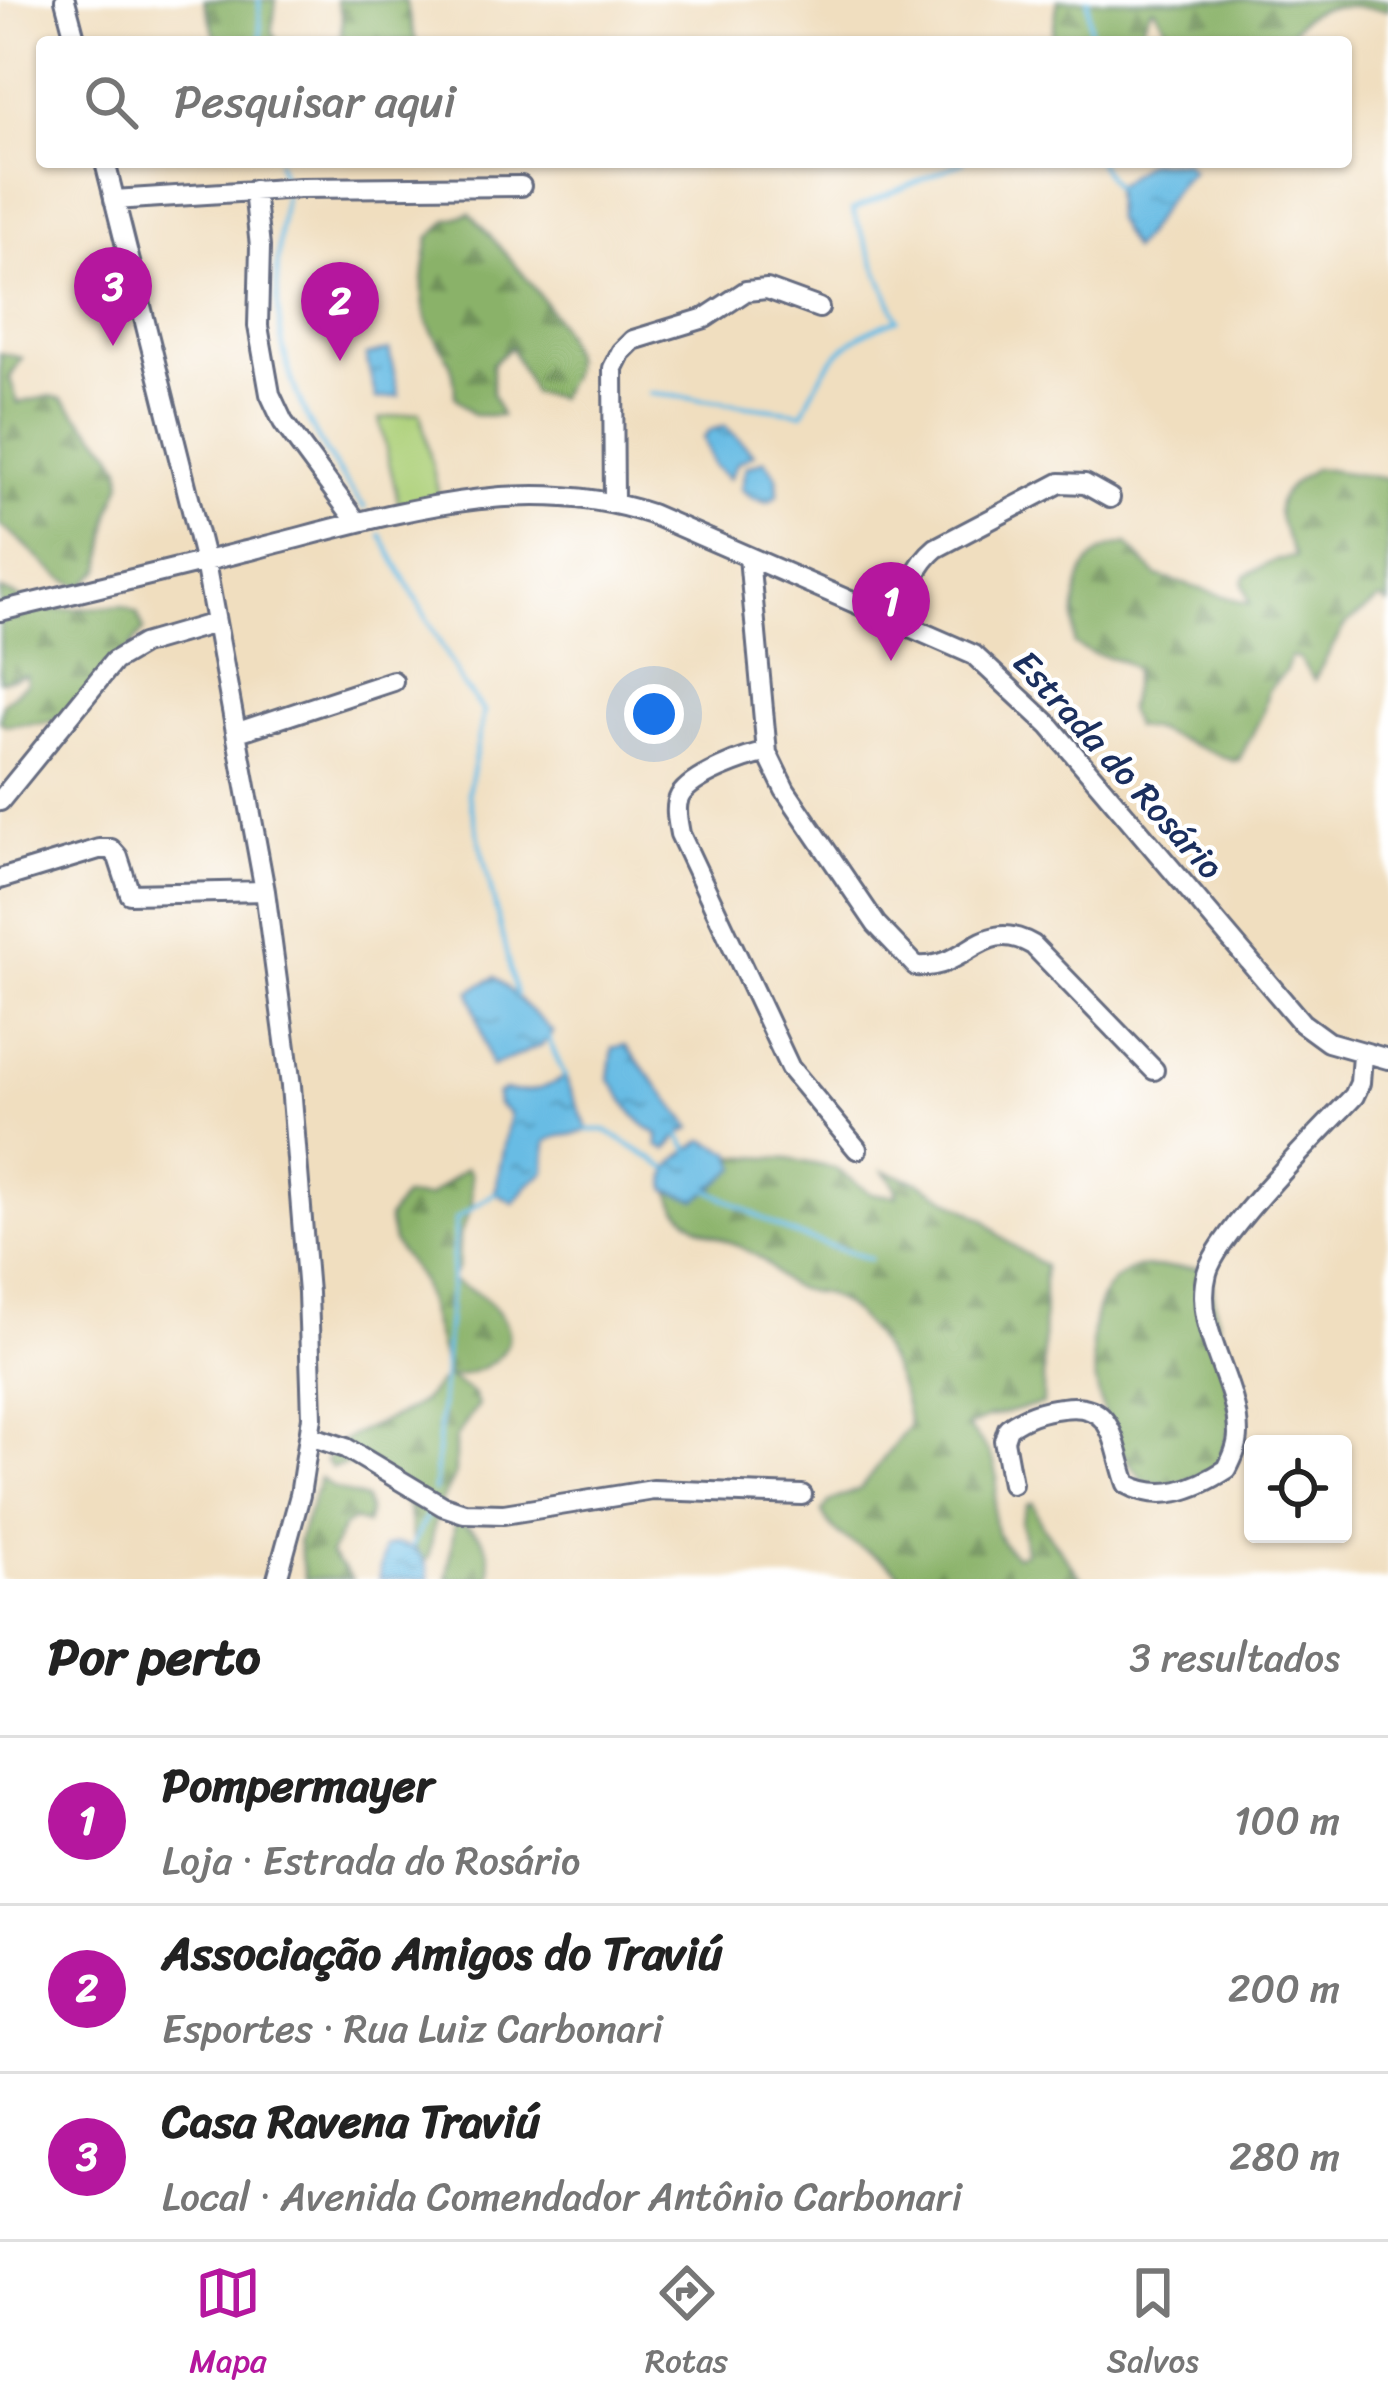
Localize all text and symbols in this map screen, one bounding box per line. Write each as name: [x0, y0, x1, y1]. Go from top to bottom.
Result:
search box: [36, 36, 1352, 168]
text: Pesquisar aqui: [174, 62, 456, 142]
icon: search: [78, 69, 144, 135]
pin: 3: [74, 247, 152, 346]
pin: 2: [301, 262, 379, 361]
pin: 1: [852, 562, 930, 661]
street label: Estrada do Rosário: [996, 634, 1240, 895]
your location: [624, 684, 684, 744]
map controls: [1244, 1435, 1352, 1543]
button: locate: [1244, 1435, 1352, 1543]
text: Por perto: [48, 1612, 261, 1702]
text: 3 resultados: [1129, 1623, 1340, 1692]
text: Pompermayer: [162, 1746, 434, 1826]
text: 1: [79, 1786, 95, 1855]
text: 100 m: [1234, 1786, 1340, 1855]
text: Loja · Estrada do Rosário: [162, 1826, 580, 1895]
text: Associação Amigos do Traviú: [162, 1914, 722, 1994]
text: 2: [76, 1954, 98, 2023]
text: 200 m: [1228, 1954, 1340, 2023]
text: Esportes · Rua Luiz Carbonari: [162, 1994, 663, 2063]
text: Casa Ravena Traviú: [162, 2082, 540, 2162]
text: 3: [76, 2122, 98, 2191]
text: 280 m: [1229, 2122, 1340, 2191]
text: Local · Avenida Comendador Antônio Carbonari: [162, 2162, 962, 2231]
tab: Mapa: [189, 2260, 267, 2390]
tab: Rotas: [645, 2260, 728, 2390]
tab: Salvos: [1106, 2260, 1199, 2390]

